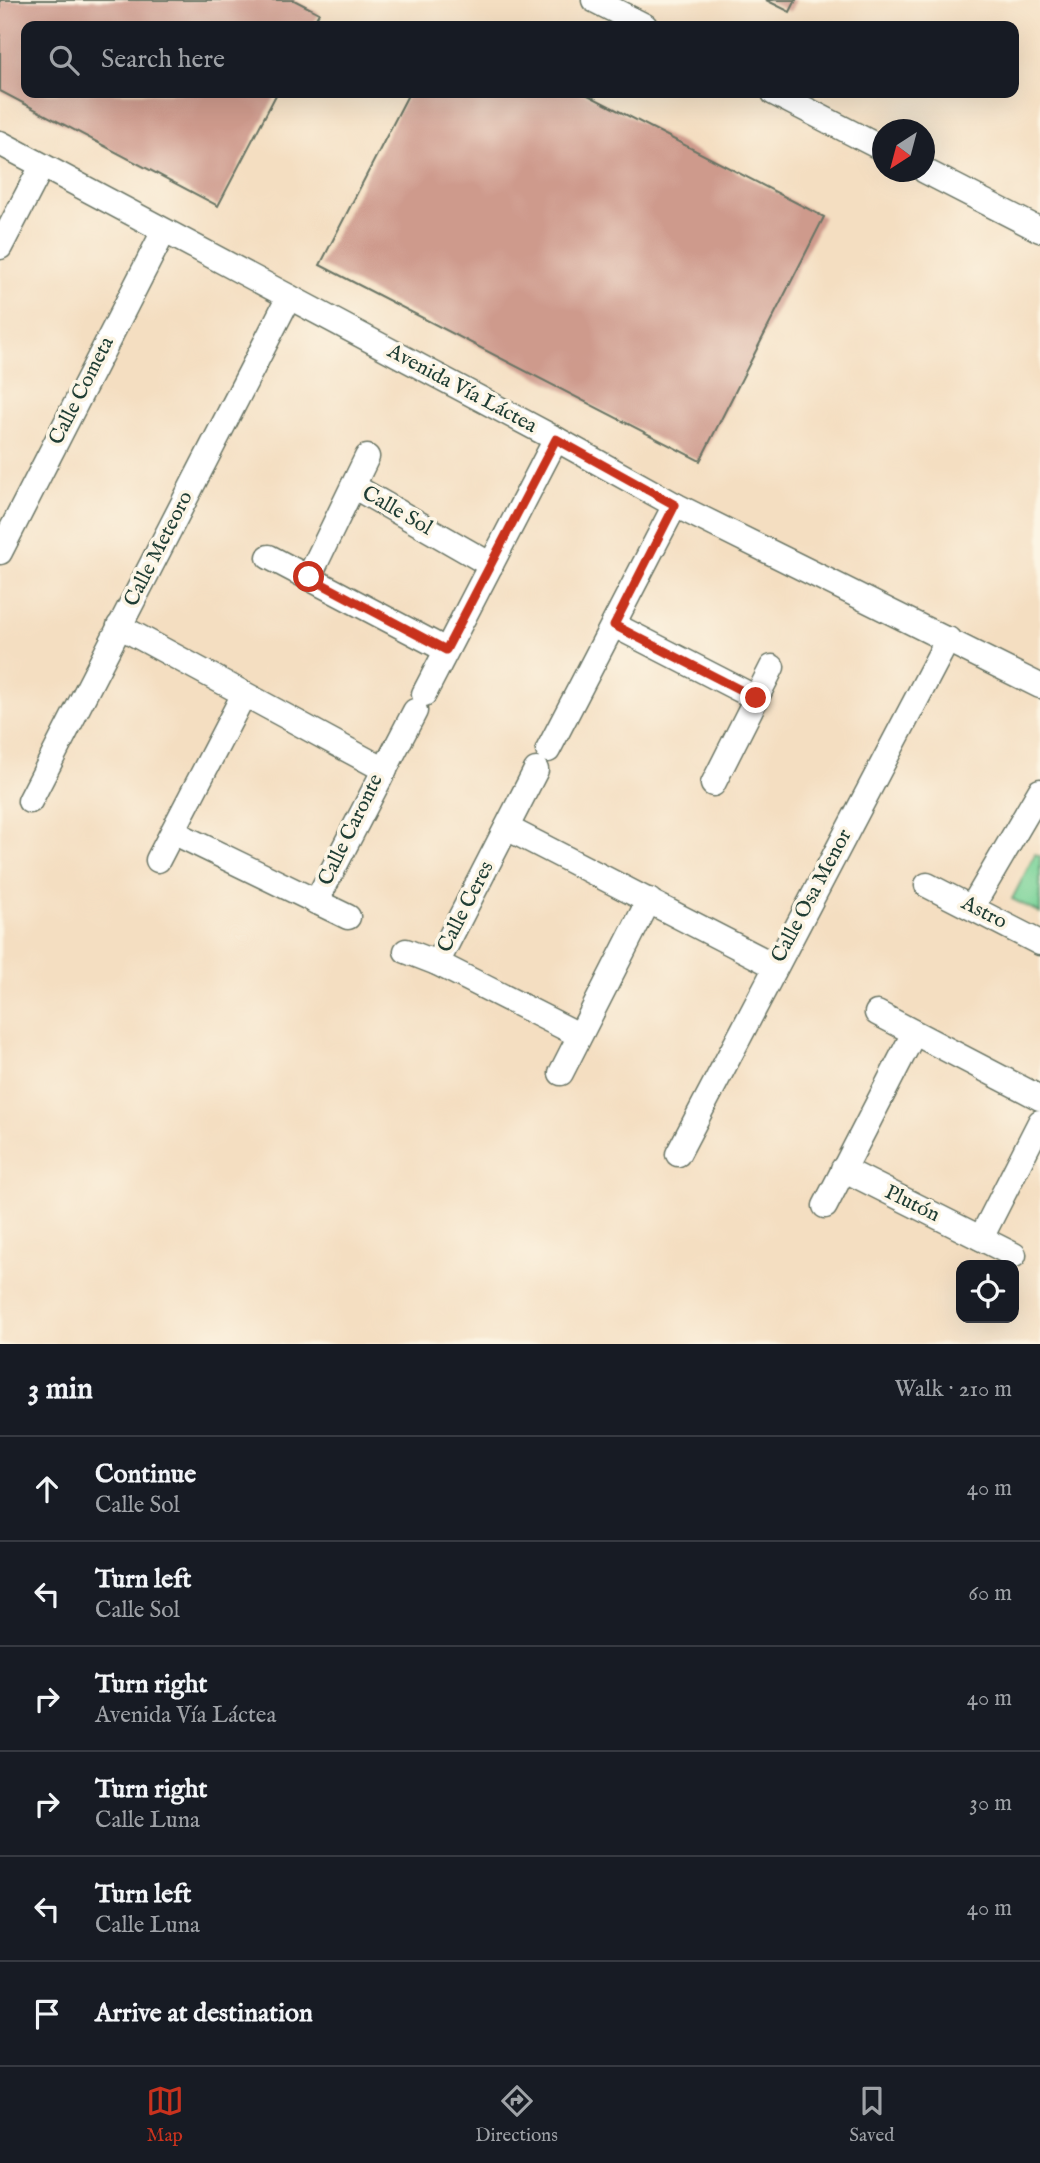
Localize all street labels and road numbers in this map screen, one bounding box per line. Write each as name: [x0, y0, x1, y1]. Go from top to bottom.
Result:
street label: Calle Cometa: [43, 331, 121, 450]
street label: Avenida Vía Láctea: [382, 338, 542, 440]
street label: Calle Sol: [357, 480, 438, 542]
street label: Calle Meteoro: [118, 487, 200, 611]
street label: Calle Caronte: [312, 770, 390, 890]
street label: Calle Osa Menor: [765, 824, 859, 967]
street label: Calle Ceres: [431, 857, 501, 957]
street label: Astro: [956, 890, 1011, 936]
street label: Plutón: [880, 1179, 944, 1229]

